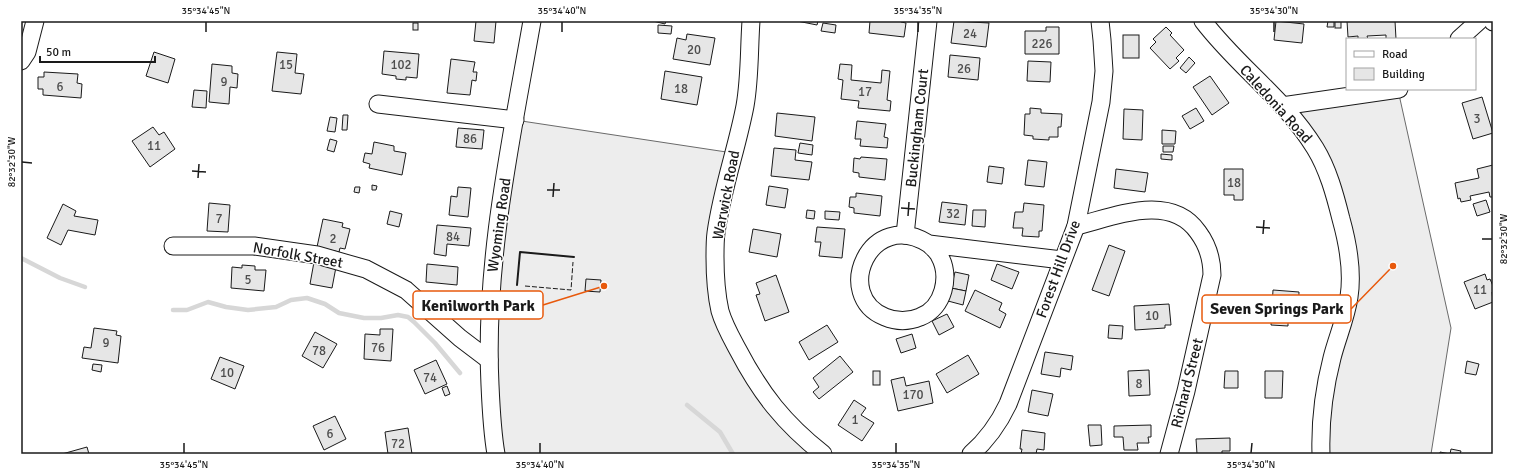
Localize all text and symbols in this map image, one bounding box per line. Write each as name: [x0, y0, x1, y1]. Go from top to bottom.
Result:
text: 35°34'45"N: [182, 5, 230, 17]
text: 35°34'40"N: [538, 5, 586, 17]
text: 35°34'35"N: [894, 5, 942, 17]
text: 35°34'30"N: [1250, 5, 1298, 17]
house number: 24: [963, 26, 977, 42]
house number: 226: [1031, 36, 1053, 52]
scale bar: [40, 38, 155, 64]
legend: [1346, 38, 1476, 90]
house number: 20: [687, 42, 701, 58]
text: 50 m: [46, 45, 71, 60]
text: Road: [1382, 47, 1408, 62]
house number: 15: [279, 57, 293, 73]
house number: 102: [390, 57, 412, 73]
house number: 26: [957, 61, 971, 77]
street label: Caledonia Road: [1236, 61, 1316, 147]
text: Building: [1382, 67, 1425, 82]
street label: Buckingham Court: [902, 68, 932, 188]
house number: 9: [220, 74, 228, 90]
house number: 6: [56, 79, 64, 95]
house number: 18: [674, 81, 688, 97]
house number: 17: [858, 84, 872, 100]
house number: 3: [1473, 111, 1481, 127]
house number: 86: [463, 131, 477, 147]
text: 82°32'30"W: [6, 136, 18, 187]
house number: 11: [147, 138, 161, 154]
street label: Warwick Road: [709, 149, 744, 241]
house number: 18: [1227, 175, 1241, 191]
street label: Wyoming Road: [483, 177, 515, 273]
house number: 32: [946, 206, 960, 222]
house number: 7: [215, 211, 223, 227]
text: 82°32'30"W: [1498, 213, 1510, 264]
street label: Forest Hill Drive: [1032, 218, 1084, 320]
house number: 84: [446, 229, 460, 245]
house number: 2: [329, 231, 337, 247]
street label: Norfolk Street: [252, 238, 344, 272]
house number: 5: [244, 272, 252, 288]
house number: 11: [1473, 282, 1487, 298]
callout: Kenilworth Park: [413, 291, 543, 319]
callout: Seven Springs Park: [1202, 295, 1351, 323]
text: Kenilworth Park: [421, 296, 535, 316]
text: Seven Springs Park: [1210, 299, 1344, 319]
house number: 10: [1145, 308, 1159, 324]
house number: 9: [102, 335, 110, 351]
street label: Richard Street: [1167, 336, 1207, 430]
house number: 76: [371, 340, 385, 356]
house number: 78: [312, 343, 326, 359]
house number: 10: [220, 365, 234, 381]
house number: 74: [423, 370, 437, 386]
house number: 8: [1135, 376, 1143, 392]
house number: 170: [902, 387, 924, 403]
house number: 1: [851, 412, 859, 428]
house number: 6: [326, 426, 334, 442]
house number: 72: [391, 436, 405, 452]
text: 35°34'45"N: [160, 459, 208, 471]
text: 35°34'40"N: [516, 459, 564, 471]
text: 35°34'35"N: [872, 459, 920, 471]
text: 35°34'30"N: [1227, 459, 1275, 471]

